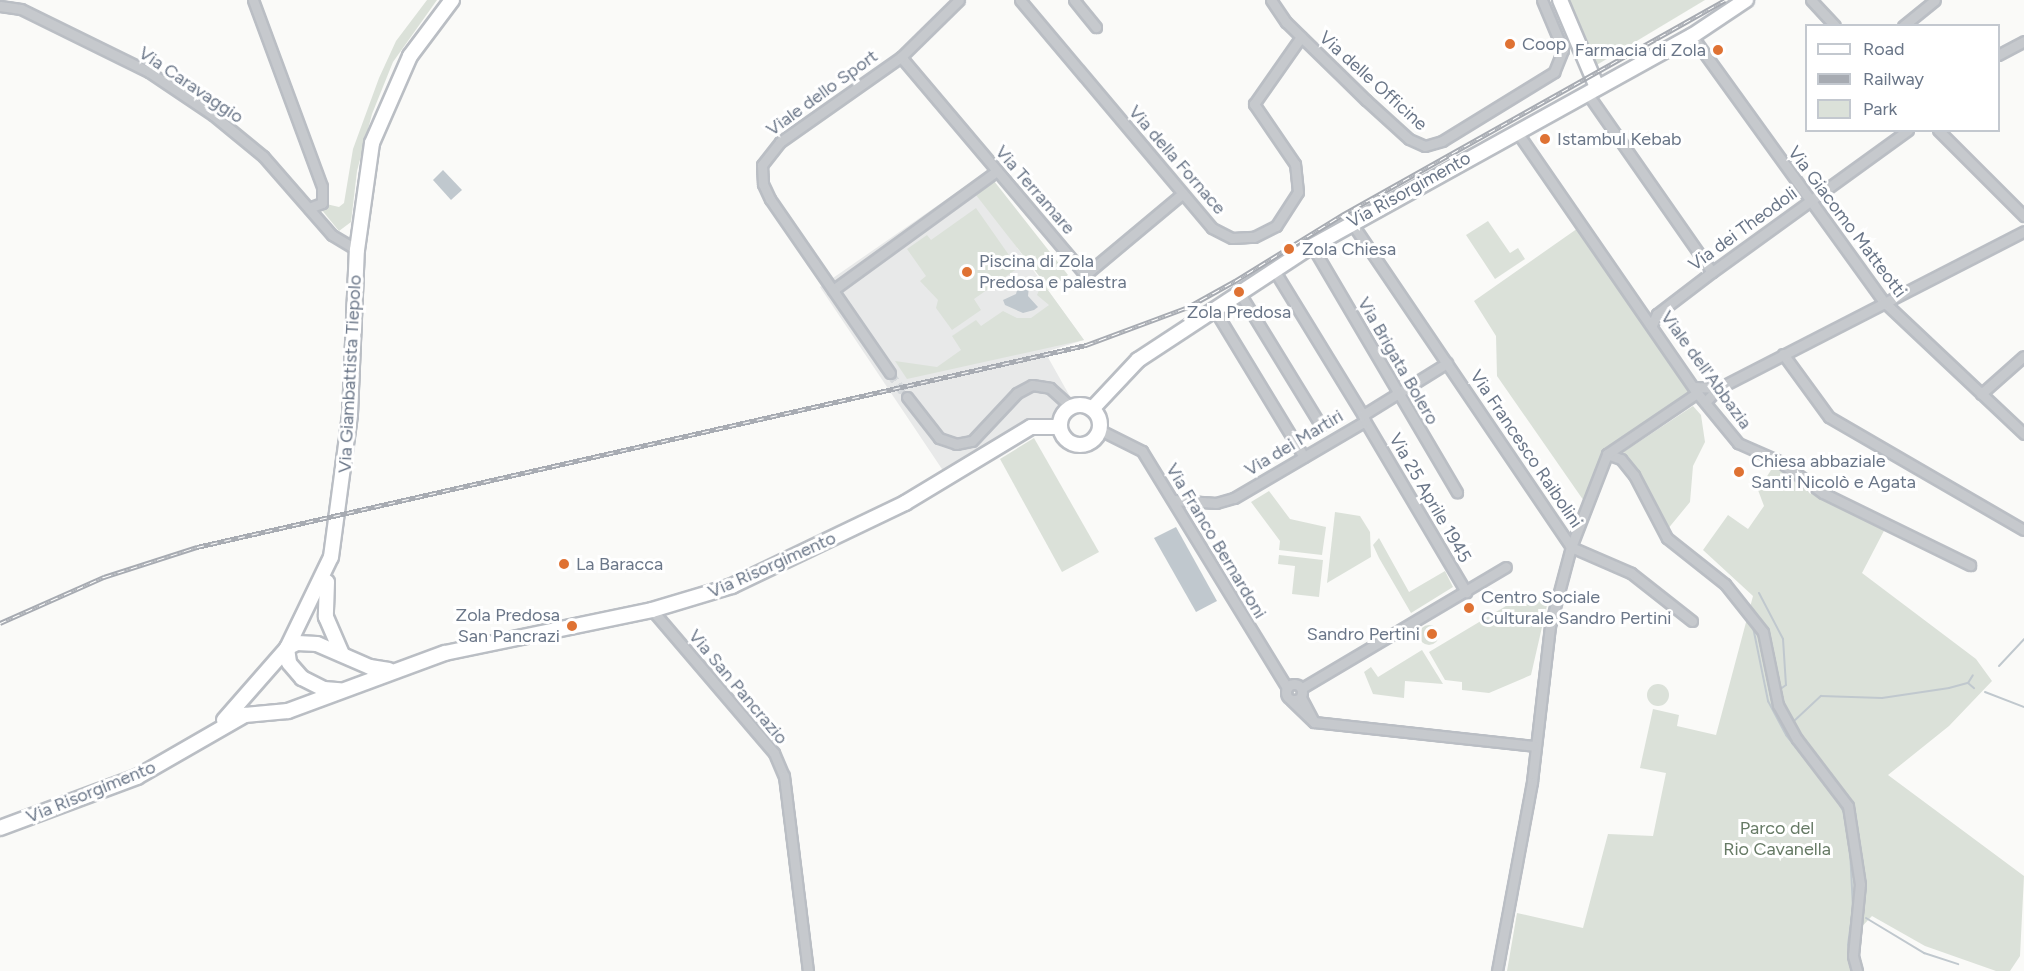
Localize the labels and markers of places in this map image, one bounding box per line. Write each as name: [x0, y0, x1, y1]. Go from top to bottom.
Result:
place label: Coop: [1522, 33, 1566, 55]
marker: Coop: [1503, 37, 1517, 51]
place label: Farmacia di Zola: [1575, 39, 1706, 61]
marker: Farmacia di Zola: [1711, 43, 1725, 57]
place label: Istambul Kebab: [1557, 128, 1681, 150]
marker: Istambul Kebab: [1538, 132, 1552, 146]
place label: Zola Chiesa: [1302, 238, 1396, 260]
marker: Zola Chiesa: [1280, 240, 1298, 258]
place label: Piscina di Zola Predosa e palestra: [979, 251, 1127, 294]
marker: Piscina di Zola Predosa e palestra: [960, 265, 974, 279]
marker: Zola Predosa: [1232, 285, 1246, 299]
place label: Zola Predosa: [1187, 301, 1291, 323]
place label: Chiesa abbaziale Santi Nicolò e Agata: [1751, 451, 1916, 494]
marker: Chiesa abbaziale Santi Nicolò e Agata: [1732, 465, 1746, 479]
place label: La Baracca: [576, 553, 663, 575]
marker: La Baracca: [557, 557, 571, 571]
place label: Centro Sociale Culturale Sandro Pertini: [1481, 587, 1671, 630]
marker: Centro Sociale Culturale Sandro Pertini: [1462, 601, 1476, 615]
place label: Zola Predosa San Pancrazi: [456, 605, 560, 648]
marker: Zola Predosa San Pancrazi: [565, 619, 579, 633]
place label: Sandro Pertini: [1307, 623, 1420, 645]
marker: Sandro Pertini: [1425, 627, 1439, 641]

